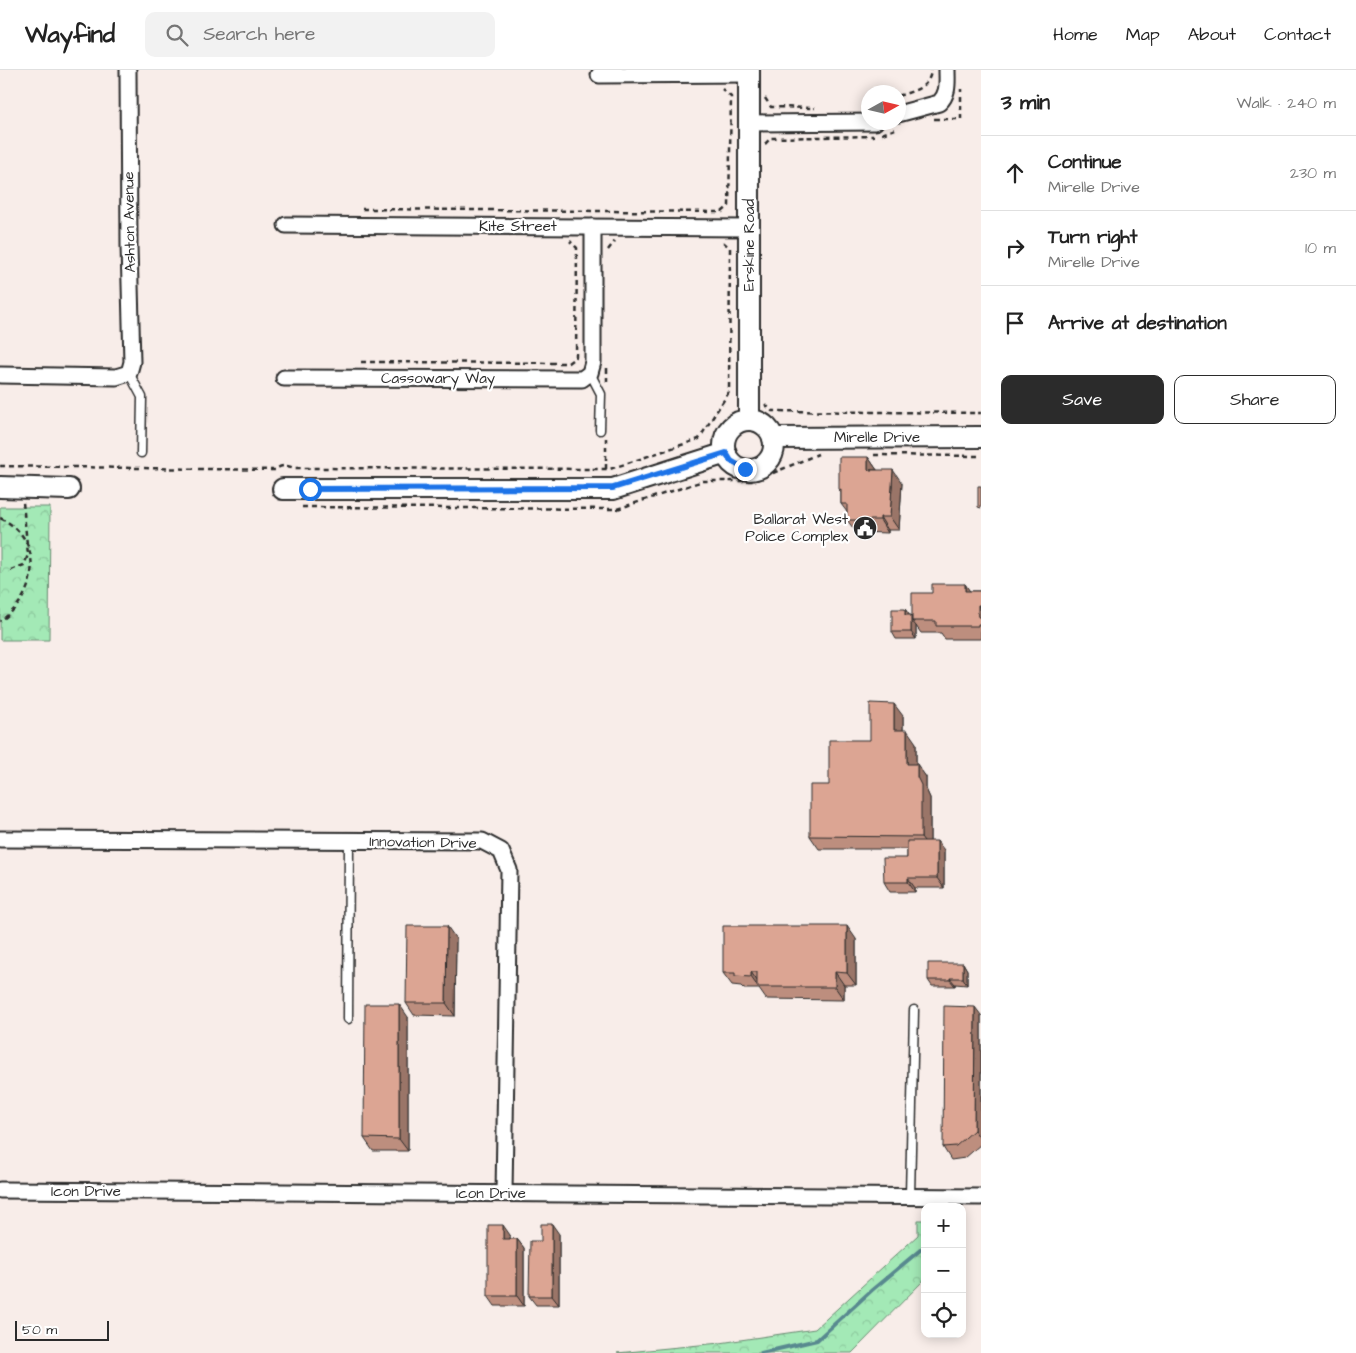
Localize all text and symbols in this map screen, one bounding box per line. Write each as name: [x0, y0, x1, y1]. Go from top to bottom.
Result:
search box: [145, 12, 495, 57]
text: Wayfind: [25, 18, 115, 52]
icon: search: [163, 21, 191, 49]
text: Search here: [203, 21, 315, 48]
text: Home: [1053, 22, 1098, 47]
text: Map: [1126, 22, 1160, 47]
text: About: [1188, 22, 1236, 47]
text: Contact: [1264, 22, 1331, 47]
north arrow: [861, 85, 906, 130]
text: 3 min: [1001, 88, 1050, 117]
text: Walk · 240 m: [1236, 92, 1336, 114]
text: Continue: [1048, 149, 1122, 176]
icon: ahead: [1001, 159, 1029, 187]
text: 230 m: [1290, 162, 1336, 184]
street label: Ashton Avenue: [118, 171, 141, 273]
text: Mirelle Drive: [1048, 176, 1140, 198]
street label: Erskine Road: [739, 199, 760, 291]
street label: Kite Street: [479, 216, 557, 237]
text: Turn right: [1048, 224, 1137, 251]
icon: right: [1001, 234, 1029, 262]
text: 10 m: [1305, 237, 1336, 259]
text: Mirelle Drive: [1048, 251, 1140, 273]
icon: arrive: [1001, 309, 1029, 337]
text: Arrive at destination: [1048, 310, 1227, 337]
street label: Cassowary Way: [381, 368, 495, 390]
button: Save: [1001, 375, 1164, 424]
button: Share: [1174, 375, 1336, 424]
street label: Mirelle Drive: [834, 427, 920, 448]
route end: [734, 458, 757, 481]
route start: [299, 478, 322, 501]
place label: Ballarat West Police Complex: [745, 509, 849, 547]
public building icon: Ballarat West Police Complex: [852, 515, 878, 541]
street label: Innovation Drive: [369, 831, 477, 854]
street label: Icon Drive: [51, 1181, 121, 1202]
street label: Icon Drive: [456, 1183, 526, 1204]
map controls: [921, 1203, 966, 1338]
button: +: [921, 1203, 966, 1248]
button: −: [921, 1248, 966, 1293]
button: locate: [921, 1293, 966, 1338]
scale bar: [15, 1318, 109, 1341]
text: 50 m: [22, 1320, 57, 1340]

